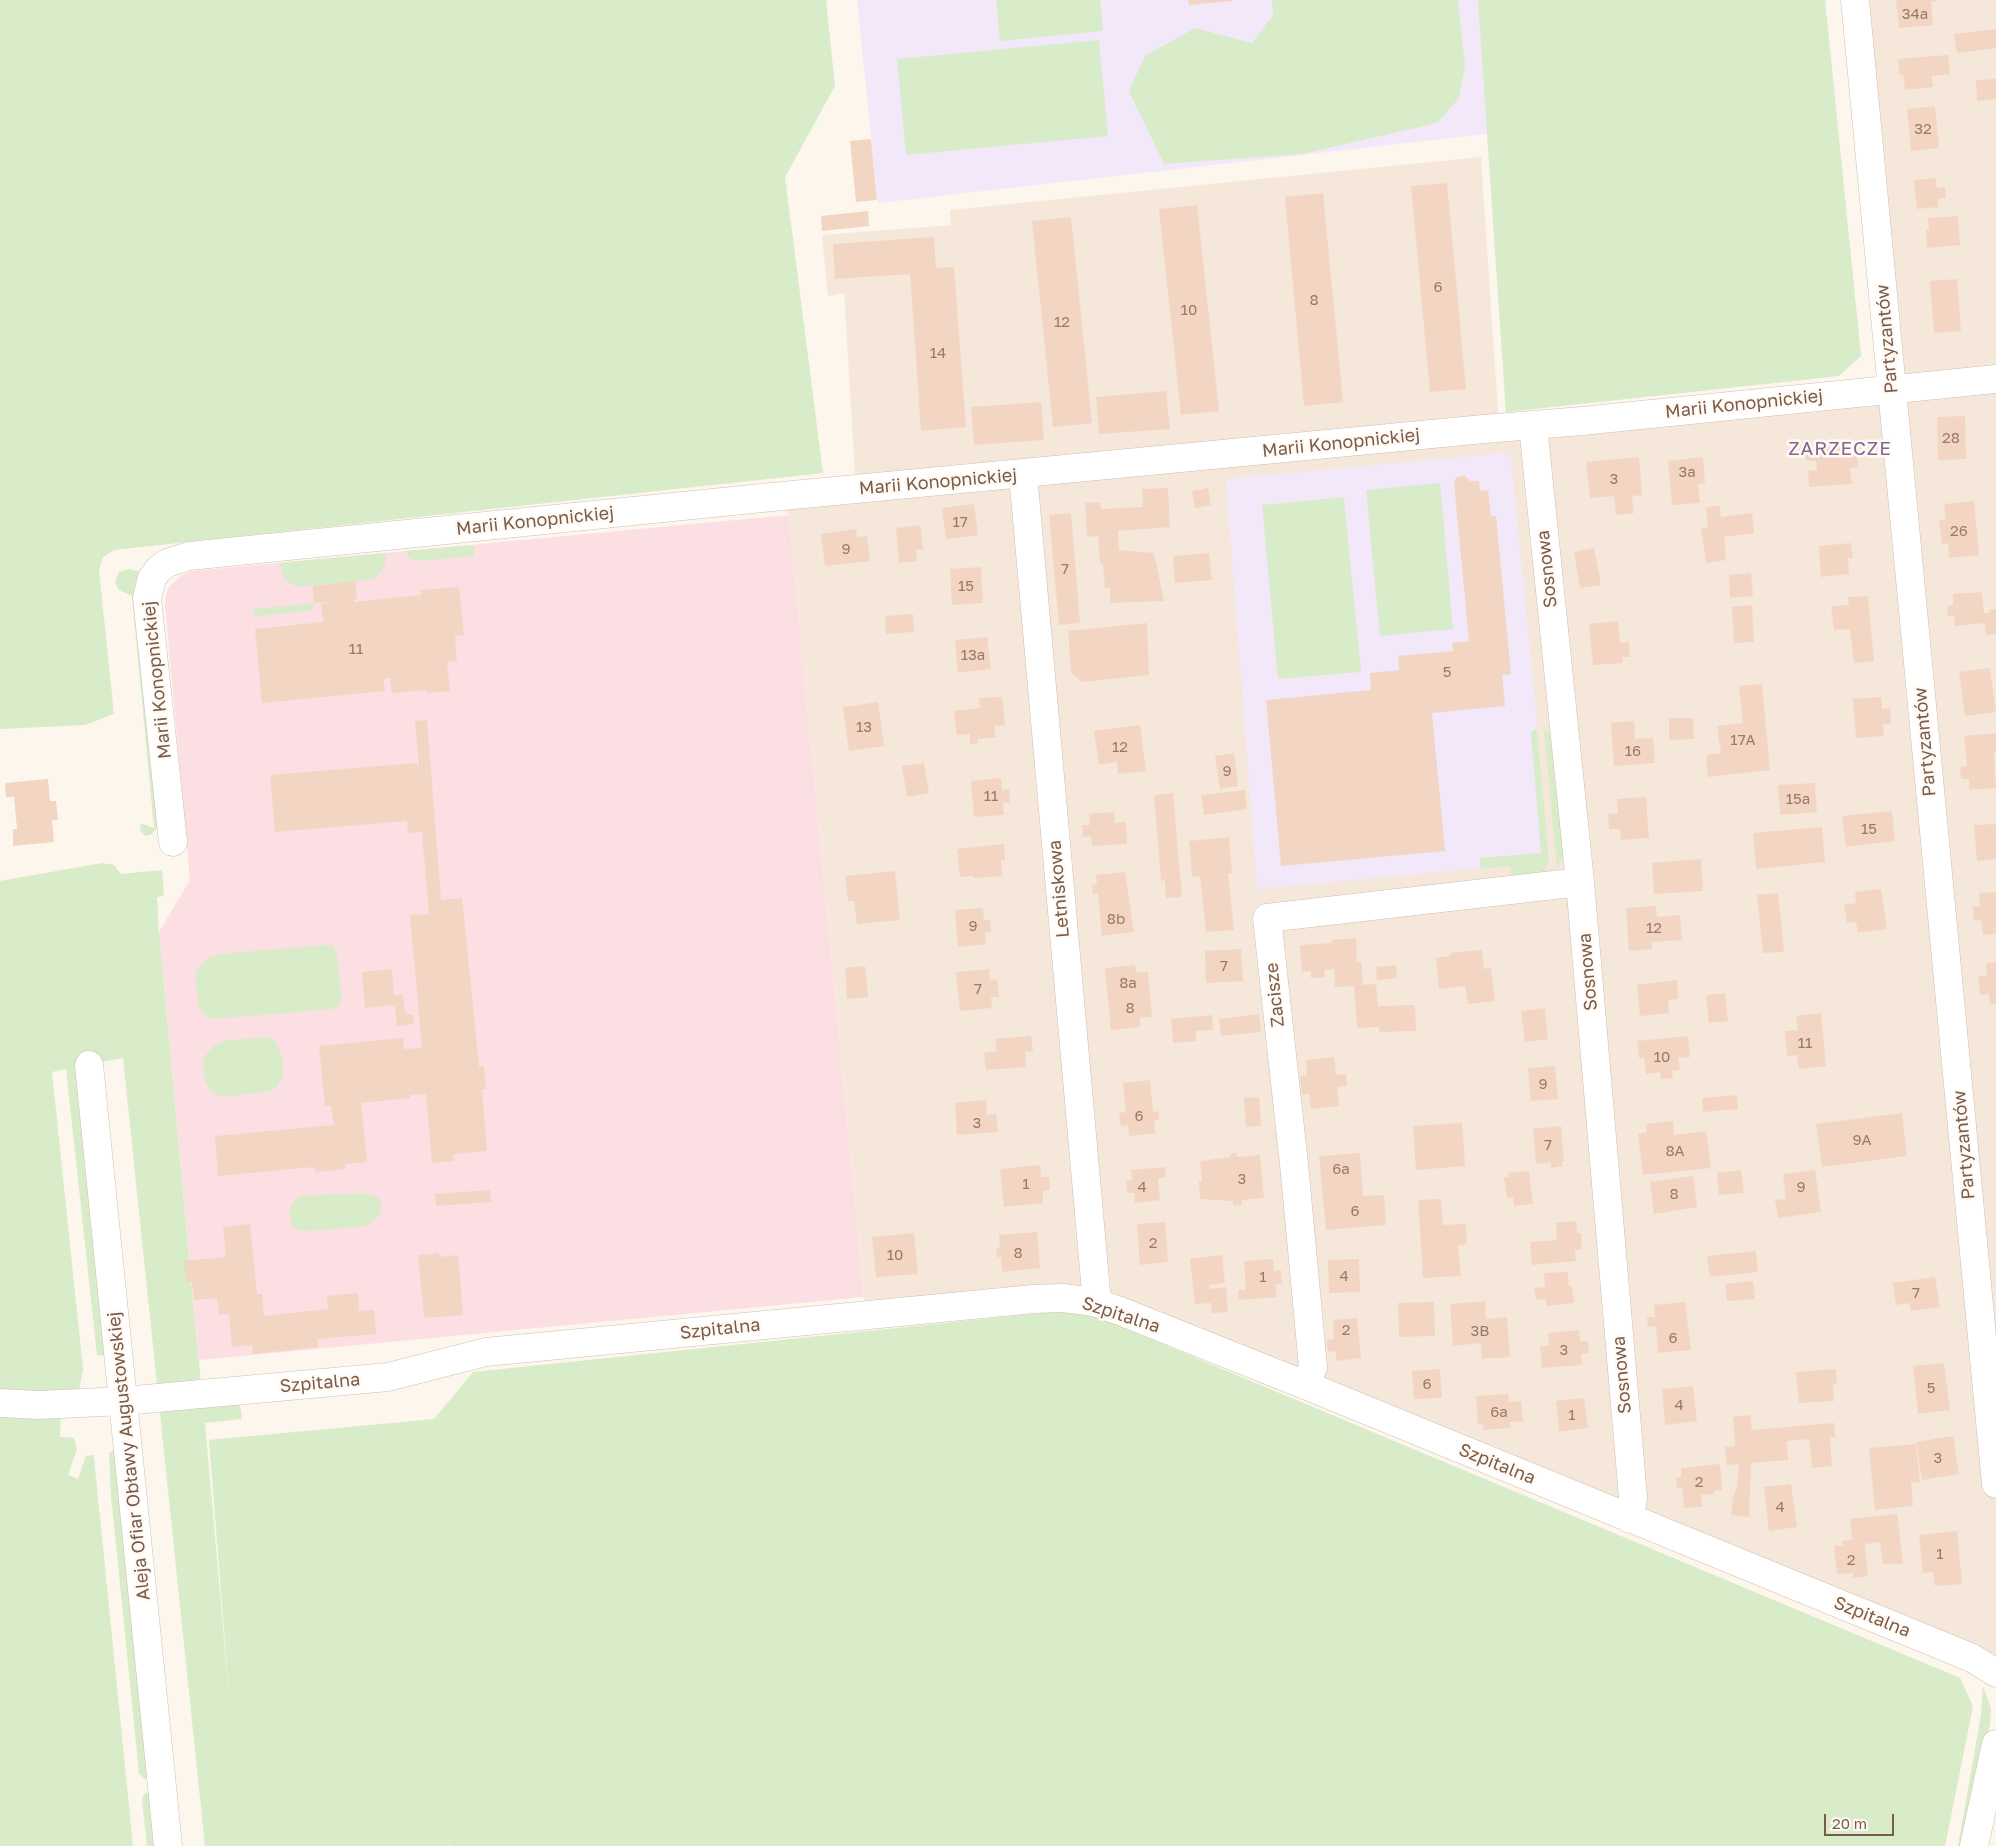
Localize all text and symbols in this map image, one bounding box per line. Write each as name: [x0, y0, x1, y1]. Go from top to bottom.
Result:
house number: 34a: [1902, 5, 1928, 23]
house number: 32: [1914, 120, 1932, 138]
house number: 6: [1433, 278, 1443, 296]
street label: Partyzantów: [1871, 284, 1903, 394]
house number: 8: [1309, 291, 1319, 309]
house number: 10: [1181, 301, 1197, 319]
house number: 12: [1054, 313, 1070, 331]
house number: 14: [930, 344, 946, 362]
street label: Marii Konopnickiej: [1664, 385, 1824, 423]
street label: Marii Konopnickiej: [1261, 424, 1421, 462]
house number: 28: [1942, 429, 1960, 447]
district label: ZARZECZE: [1787, 438, 1893, 460]
house number: 3a: [1678, 463, 1696, 481]
street label: Marii Konopnickiej: [858, 464, 1018, 500]
house number: 3: [1610, 470, 1618, 488]
street label: Marii Konopnickiej: [455, 502, 615, 540]
house number: 17: [952, 513, 968, 531]
house number: 26: [1950, 522, 1968, 540]
street label: Sosnowa: [1532, 529, 1562, 609]
house number: 9: [841, 540, 851, 558]
house number: 7: [1061, 560, 1069, 578]
house number: 15: [958, 577, 974, 595]
street label: Marii Konopnickiej: [138, 600, 176, 760]
house number: 11: [349, 640, 363, 658]
house number: 13a: [961, 646, 985, 664]
house number: 5: [1443, 663, 1451, 681]
street label: Partyzantów: [1909, 687, 1941, 797]
house number: 13: [856, 718, 872, 736]
house number: 17A: [1730, 731, 1756, 749]
house number: 12: [1112, 738, 1128, 756]
house number: 16: [1625, 742, 1641, 760]
house number: 9: [1222, 762, 1232, 780]
house number: 11: [984, 787, 998, 805]
house number: 15a: [1786, 790, 1810, 808]
house number: 15: [1861, 820, 1877, 838]
street label: Letniskowa: [1044, 839, 1074, 939]
house number: 8b: [1107, 910, 1125, 928]
house number: 9: [968, 917, 978, 935]
house number: 12: [1646, 919, 1662, 937]
street label: Sosnowa: [1574, 932, 1602, 1012]
house number: 7: [1220, 957, 1228, 975]
street label: Zacisze: [1261, 962, 1289, 1028]
house number: 8a: [1119, 974, 1137, 992]
house number: 7: [974, 980, 982, 998]
house number: 8: [1125, 999, 1135, 1017]
house number: 11: [1798, 1034, 1812, 1052]
house number: 10: [1654, 1048, 1670, 1066]
house number: 9: [1538, 1075, 1548, 1093]
street label: Partyzantów: [1948, 1090, 1980, 1200]
house number: 6: [1134, 1107, 1144, 1125]
house number: 3: [973, 1114, 981, 1132]
house number: 9A: [1852, 1131, 1872, 1149]
house number: 7: [1544, 1136, 1552, 1154]
house number: 8A: [1665, 1142, 1685, 1160]
house number: 6a: [1332, 1160, 1350, 1178]
house number: 3: [1238, 1170, 1246, 1188]
house number: 1: [1022, 1175, 1030, 1193]
house number: 4: [1137, 1178, 1147, 1196]
house number: 9: [1796, 1178, 1806, 1196]
house number: 8: [1669, 1185, 1679, 1203]
house number: 6: [1350, 1202, 1360, 1220]
house number: 2: [1149, 1234, 1157, 1252]
house number: 8: [1013, 1244, 1023, 1262]
house number: 10: [887, 1246, 903, 1264]
house number: 4: [1339, 1267, 1349, 1285]
house number: 1: [1259, 1268, 1267, 1286]
house number: 7: [1912, 1284, 1920, 1302]
street label: Szpitalna: [1079, 1292, 1163, 1338]
street label: Aleja Ofiar Obławy Augustowskiej: [103, 1311, 155, 1601]
street label: Szpitalna: [679, 1314, 761, 1344]
house number: 2: [1342, 1321, 1350, 1339]
house number: 3B: [1471, 1322, 1489, 1340]
house number: 6: [1668, 1329, 1678, 1347]
street label: Sosnowa: [1608, 1335, 1636, 1415]
house number: 3: [1560, 1341, 1568, 1359]
street label: Szpitalna: [279, 1369, 361, 1397]
house number: 6: [1422, 1375, 1432, 1393]
house number: 5: [1927, 1379, 1935, 1397]
house number: 4: [1674, 1396, 1684, 1414]
house number: 6a: [1490, 1403, 1508, 1421]
house number: 1: [1568, 1406, 1576, 1424]
street label: Szpitalna: [1456, 1439, 1538, 1489]
house number: 3: [1934, 1449, 1942, 1467]
house number: 2: [1695, 1473, 1703, 1491]
house number: 4: [1775, 1498, 1785, 1516]
house number: 1: [1936, 1545, 1944, 1563]
house number: 2: [1847, 1551, 1855, 1569]
street label: Szpitalna: [1831, 1592, 1913, 1642]
scale bar: [1826, 1804, 1896, 1836]
text: 20 m: [1832, 1814, 1867, 1832]

